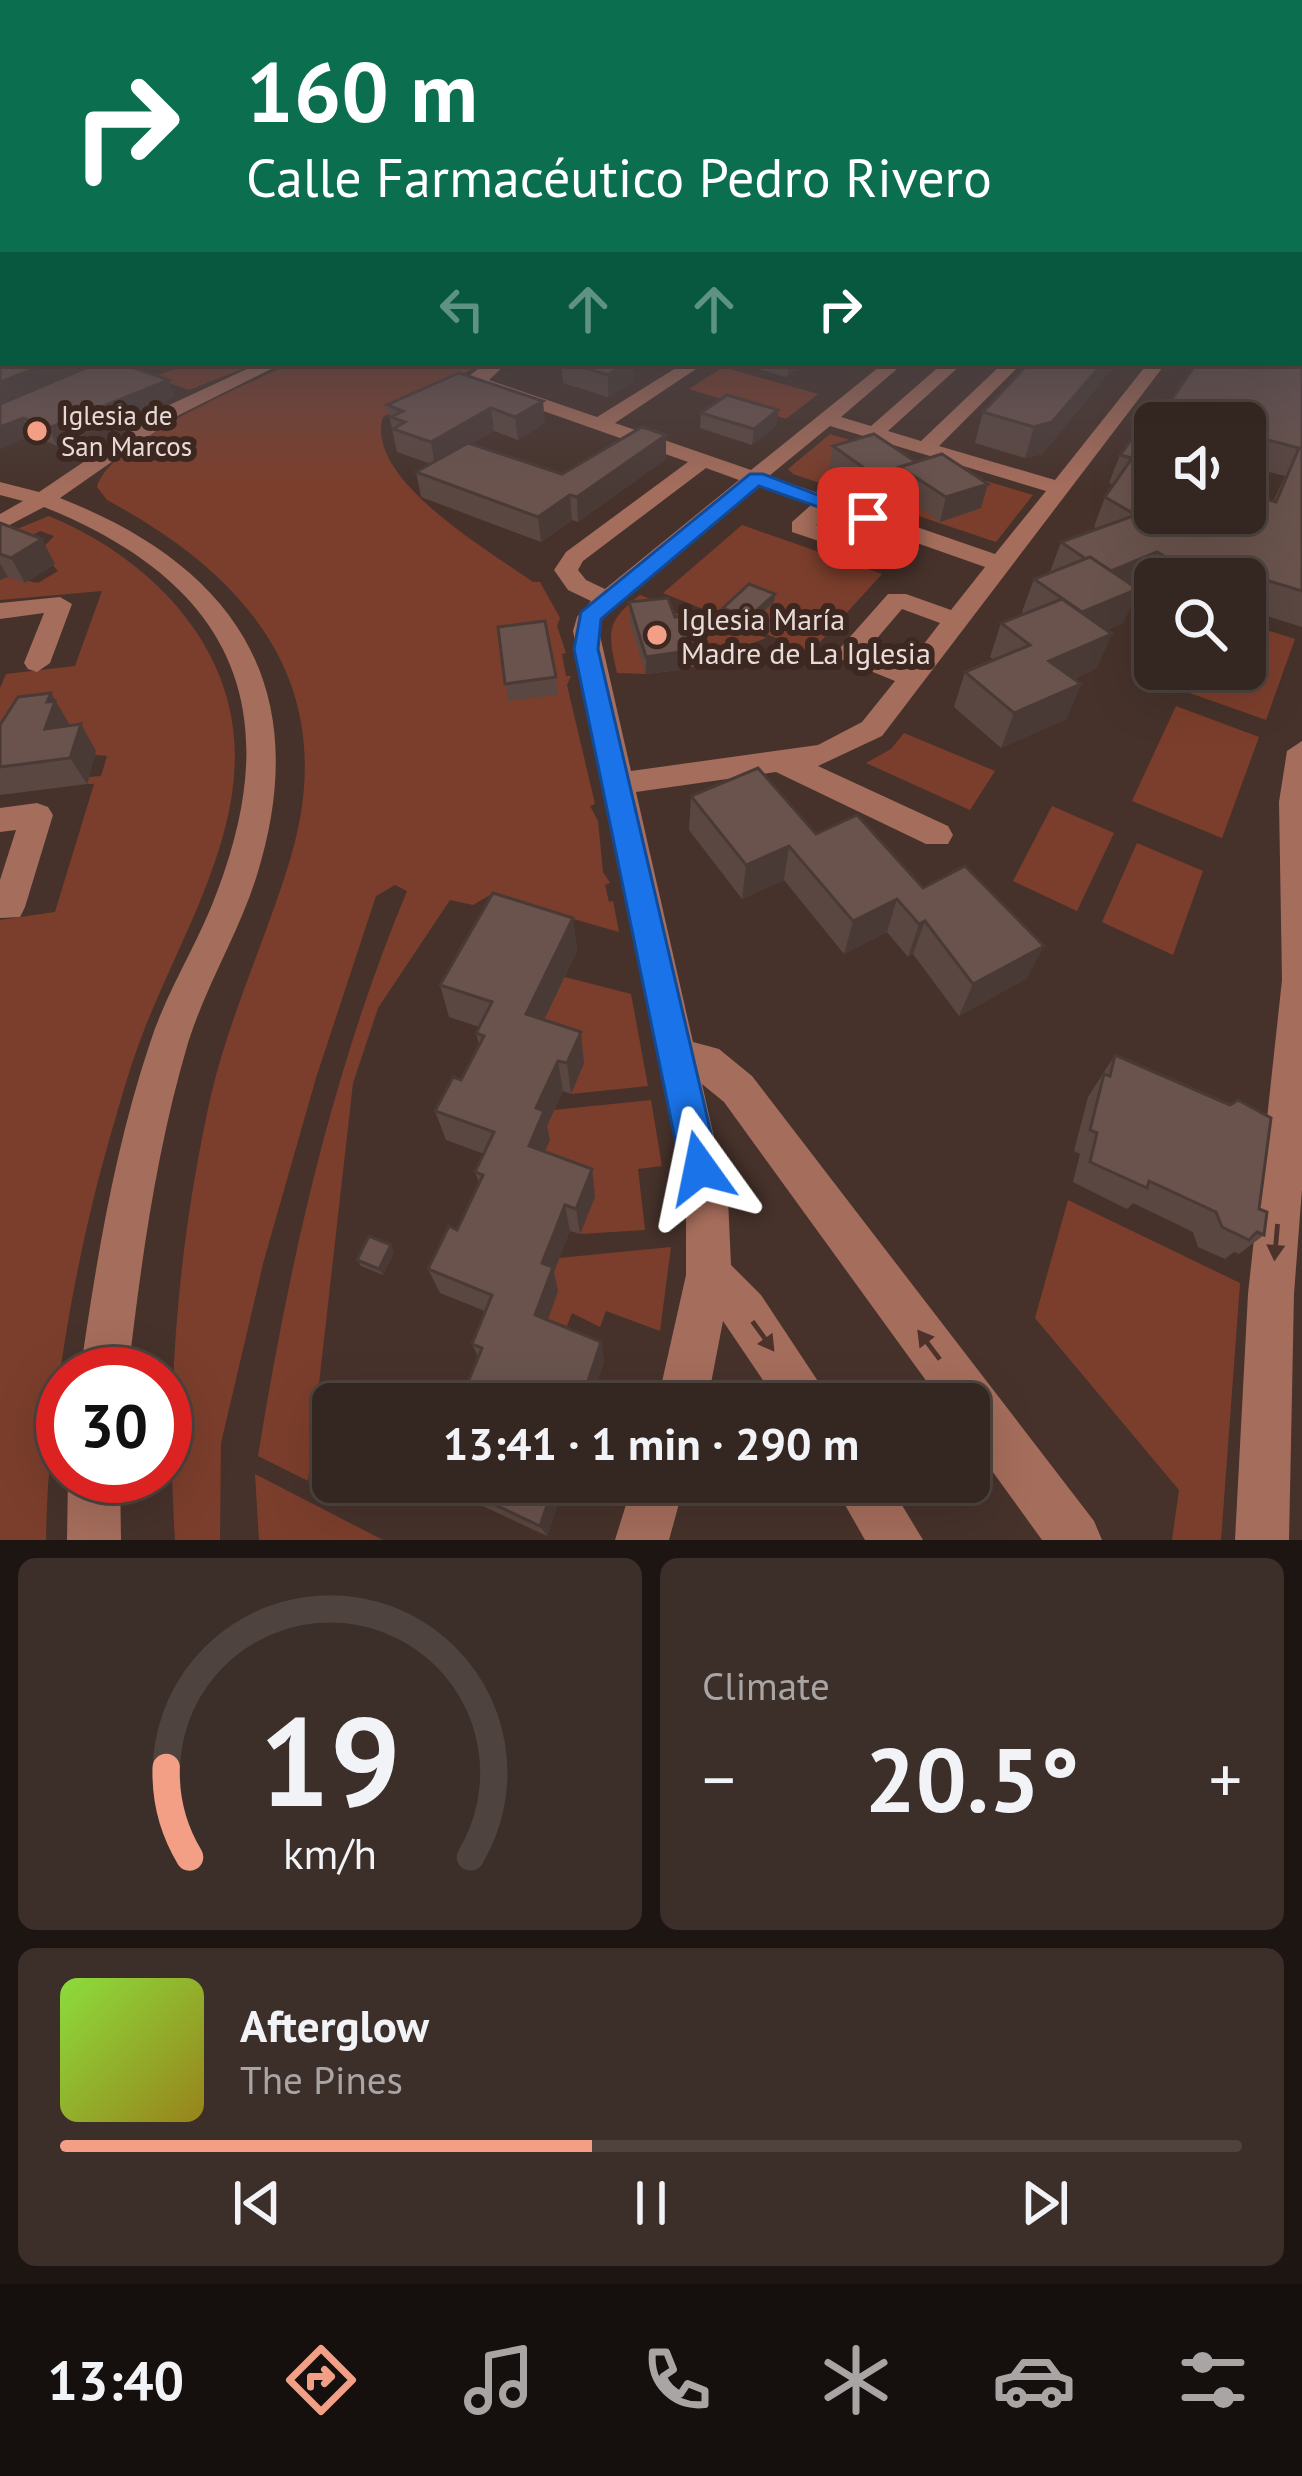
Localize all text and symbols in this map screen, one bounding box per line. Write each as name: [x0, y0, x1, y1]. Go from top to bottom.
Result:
text: 160 m: [246, 36, 478, 145]
icon: right: [48, 48, 204, 204]
text: Calle Farmacéutico Pedro Rivero: [246, 142, 992, 212]
icon: left: [429, 276, 495, 342]
icon: ahead: [555, 276, 621, 342]
icon: ahead: [681, 276, 747, 342]
icon: right: [807, 276, 873, 342]
place label: Iglesia de San Marcos: [61, 398, 192, 463]
map controls: [1134, 402, 1266, 690]
button: sound: [1134, 402, 1266, 534]
marker: Iglesia de San Marcos: [24, 418, 50, 444]
pin: [817, 467, 919, 569]
icon: arrive: [835, 485, 901, 551]
button: search: [1134, 558, 1266, 690]
place label: Iglesia María Madre de La Iglesia: [681, 599, 931, 672]
marker: Iglesia María Madre de La Iglesia: [644, 622, 670, 648]
position arrow: [637, 1105, 763, 1231]
one-way arrow: [1266, 1223, 1285, 1261]
one-way arrow: [751, 1320, 774, 1352]
one-way arrow: [918, 1329, 942, 1361]
speed limit sign: 30: [36, 1347, 192, 1503]
text: 13:41 · 1 min · 290 m: [443, 1414, 859, 1472]
text: Climate: [702, 1660, 830, 1711]
text: 19: [259, 1679, 401, 1840]
text: 20.5°: [865, 1720, 1079, 1837]
text: −: [702, 1736, 735, 1821]
text: +: [1209, 1736, 1242, 1821]
text: km/h: [283, 1825, 377, 1881]
text: Afterglow: [240, 1996, 429, 2054]
text: The Pines: [240, 2054, 403, 2105]
icon: previous: [224, 2170, 290, 2236]
icon: pause: [618, 2170, 684, 2236]
icon: next: [1012, 2170, 1078, 2236]
icon: directions: [279, 2338, 363, 2422]
icon: music: [457, 2338, 541, 2422]
icon: phone: [635, 2338, 719, 2422]
icon: climate: [814, 2338, 898, 2422]
icon: car: [992, 2338, 1076, 2422]
icon: filters: [1171, 2338, 1255, 2422]
text: 13:40: [47, 2345, 184, 2415]

